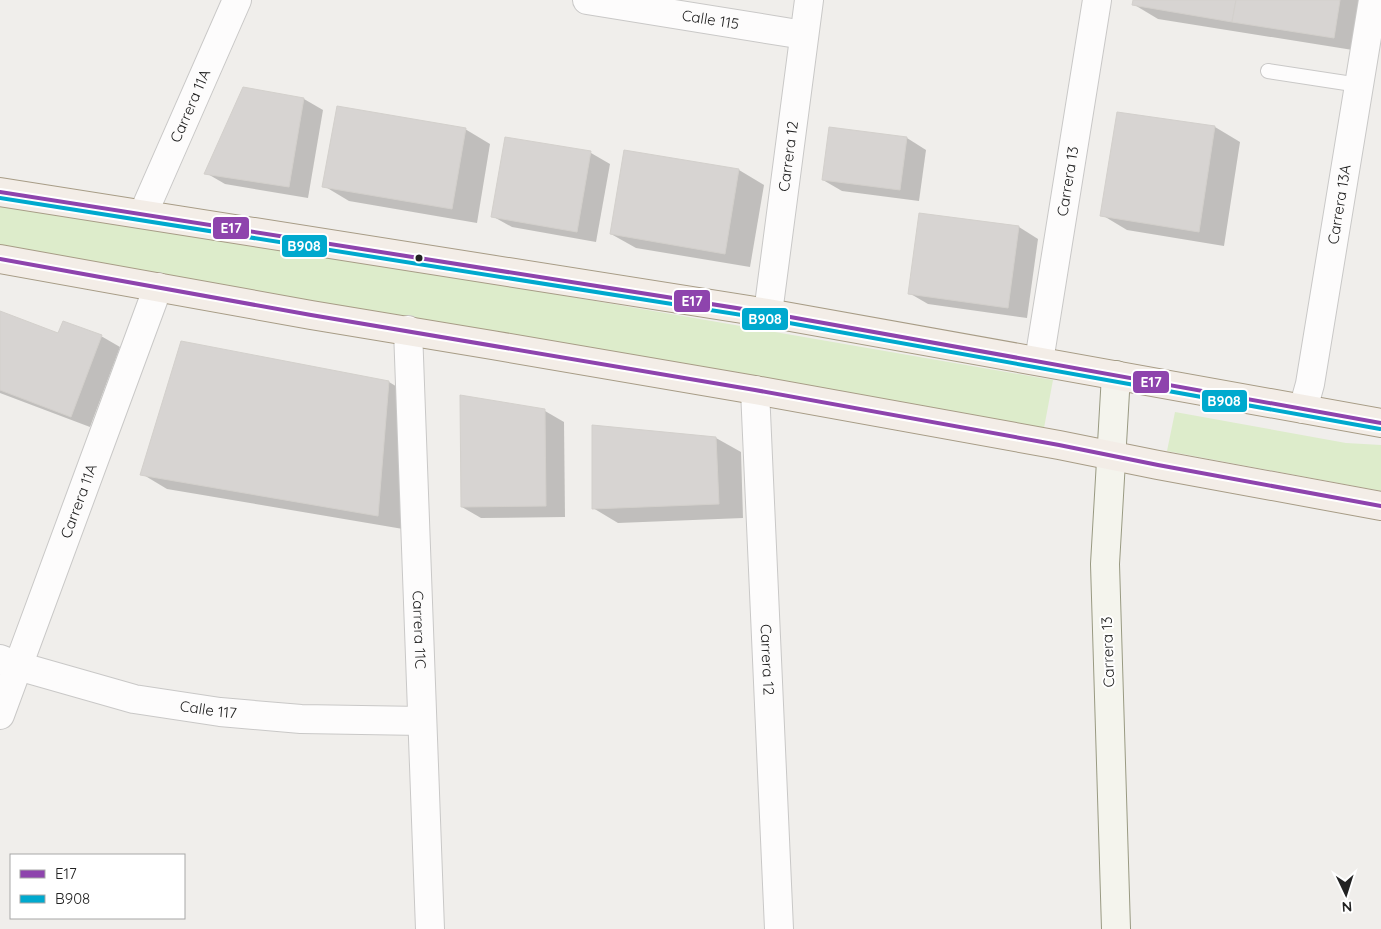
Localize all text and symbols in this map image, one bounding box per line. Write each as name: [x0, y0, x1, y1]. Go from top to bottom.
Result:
street label: Calle 115: [681, 5, 740, 33]
street label: Carrera 11A: [166, 66, 215, 145]
street label: Carrera 12: [774, 120, 802, 193]
street label: Carrera 13: [1052, 145, 1082, 218]
street label: Carrera 13A: [1323, 163, 1355, 246]
line badge: E17: [212, 216, 250, 240]
text: E17: [220, 219, 242, 237]
line badge: B908: [281, 234, 328, 258]
text: B908: [287, 237, 321, 255]
unlabelled marker: [414, 253, 424, 263]
line badge: E17: [673, 289, 711, 313]
text: E17: [681, 292, 703, 310]
line badge: B908: [741, 307, 789, 331]
text: B908: [748, 310, 782, 328]
line badge: E17: [1132, 370, 1170, 394]
text: E17: [1140, 373, 1162, 391]
line badge: B908: [1201, 389, 1248, 413]
text: B908: [1207, 392, 1241, 410]
street label: Carrera 11A: [56, 461, 101, 541]
street label: Carrera 11C: [409, 590, 430, 669]
street label: Carrera 13: [1097, 616, 1118, 688]
street label: Carrera 12: [756, 624, 779, 696]
street label: Calle 117: [179, 696, 238, 722]
legend: [10, 854, 185, 919]
text: E17: [55, 864, 77, 883]
north arrow: [1321, 869, 1371, 919]
text: B908: [55, 889, 90, 908]
text: N: [1341, 898, 1353, 916]

